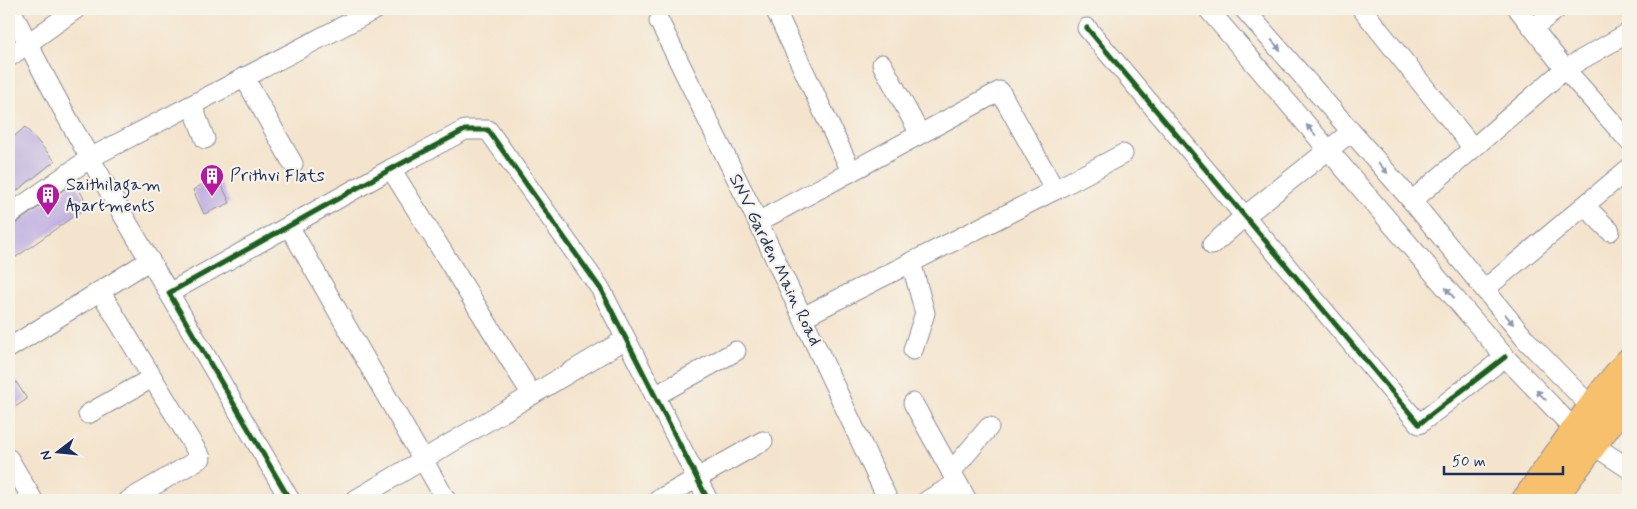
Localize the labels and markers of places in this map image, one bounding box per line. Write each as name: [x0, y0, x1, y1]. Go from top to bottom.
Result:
building icon: Prithvi Flats: [199, 163, 225, 197]
place label: Prithvi Flats: [230, 164, 325, 188]
place label: Saithilagam Apartments: [66, 173, 161, 219]
building icon: Saithilagam Apartments: [35, 182, 61, 216]

